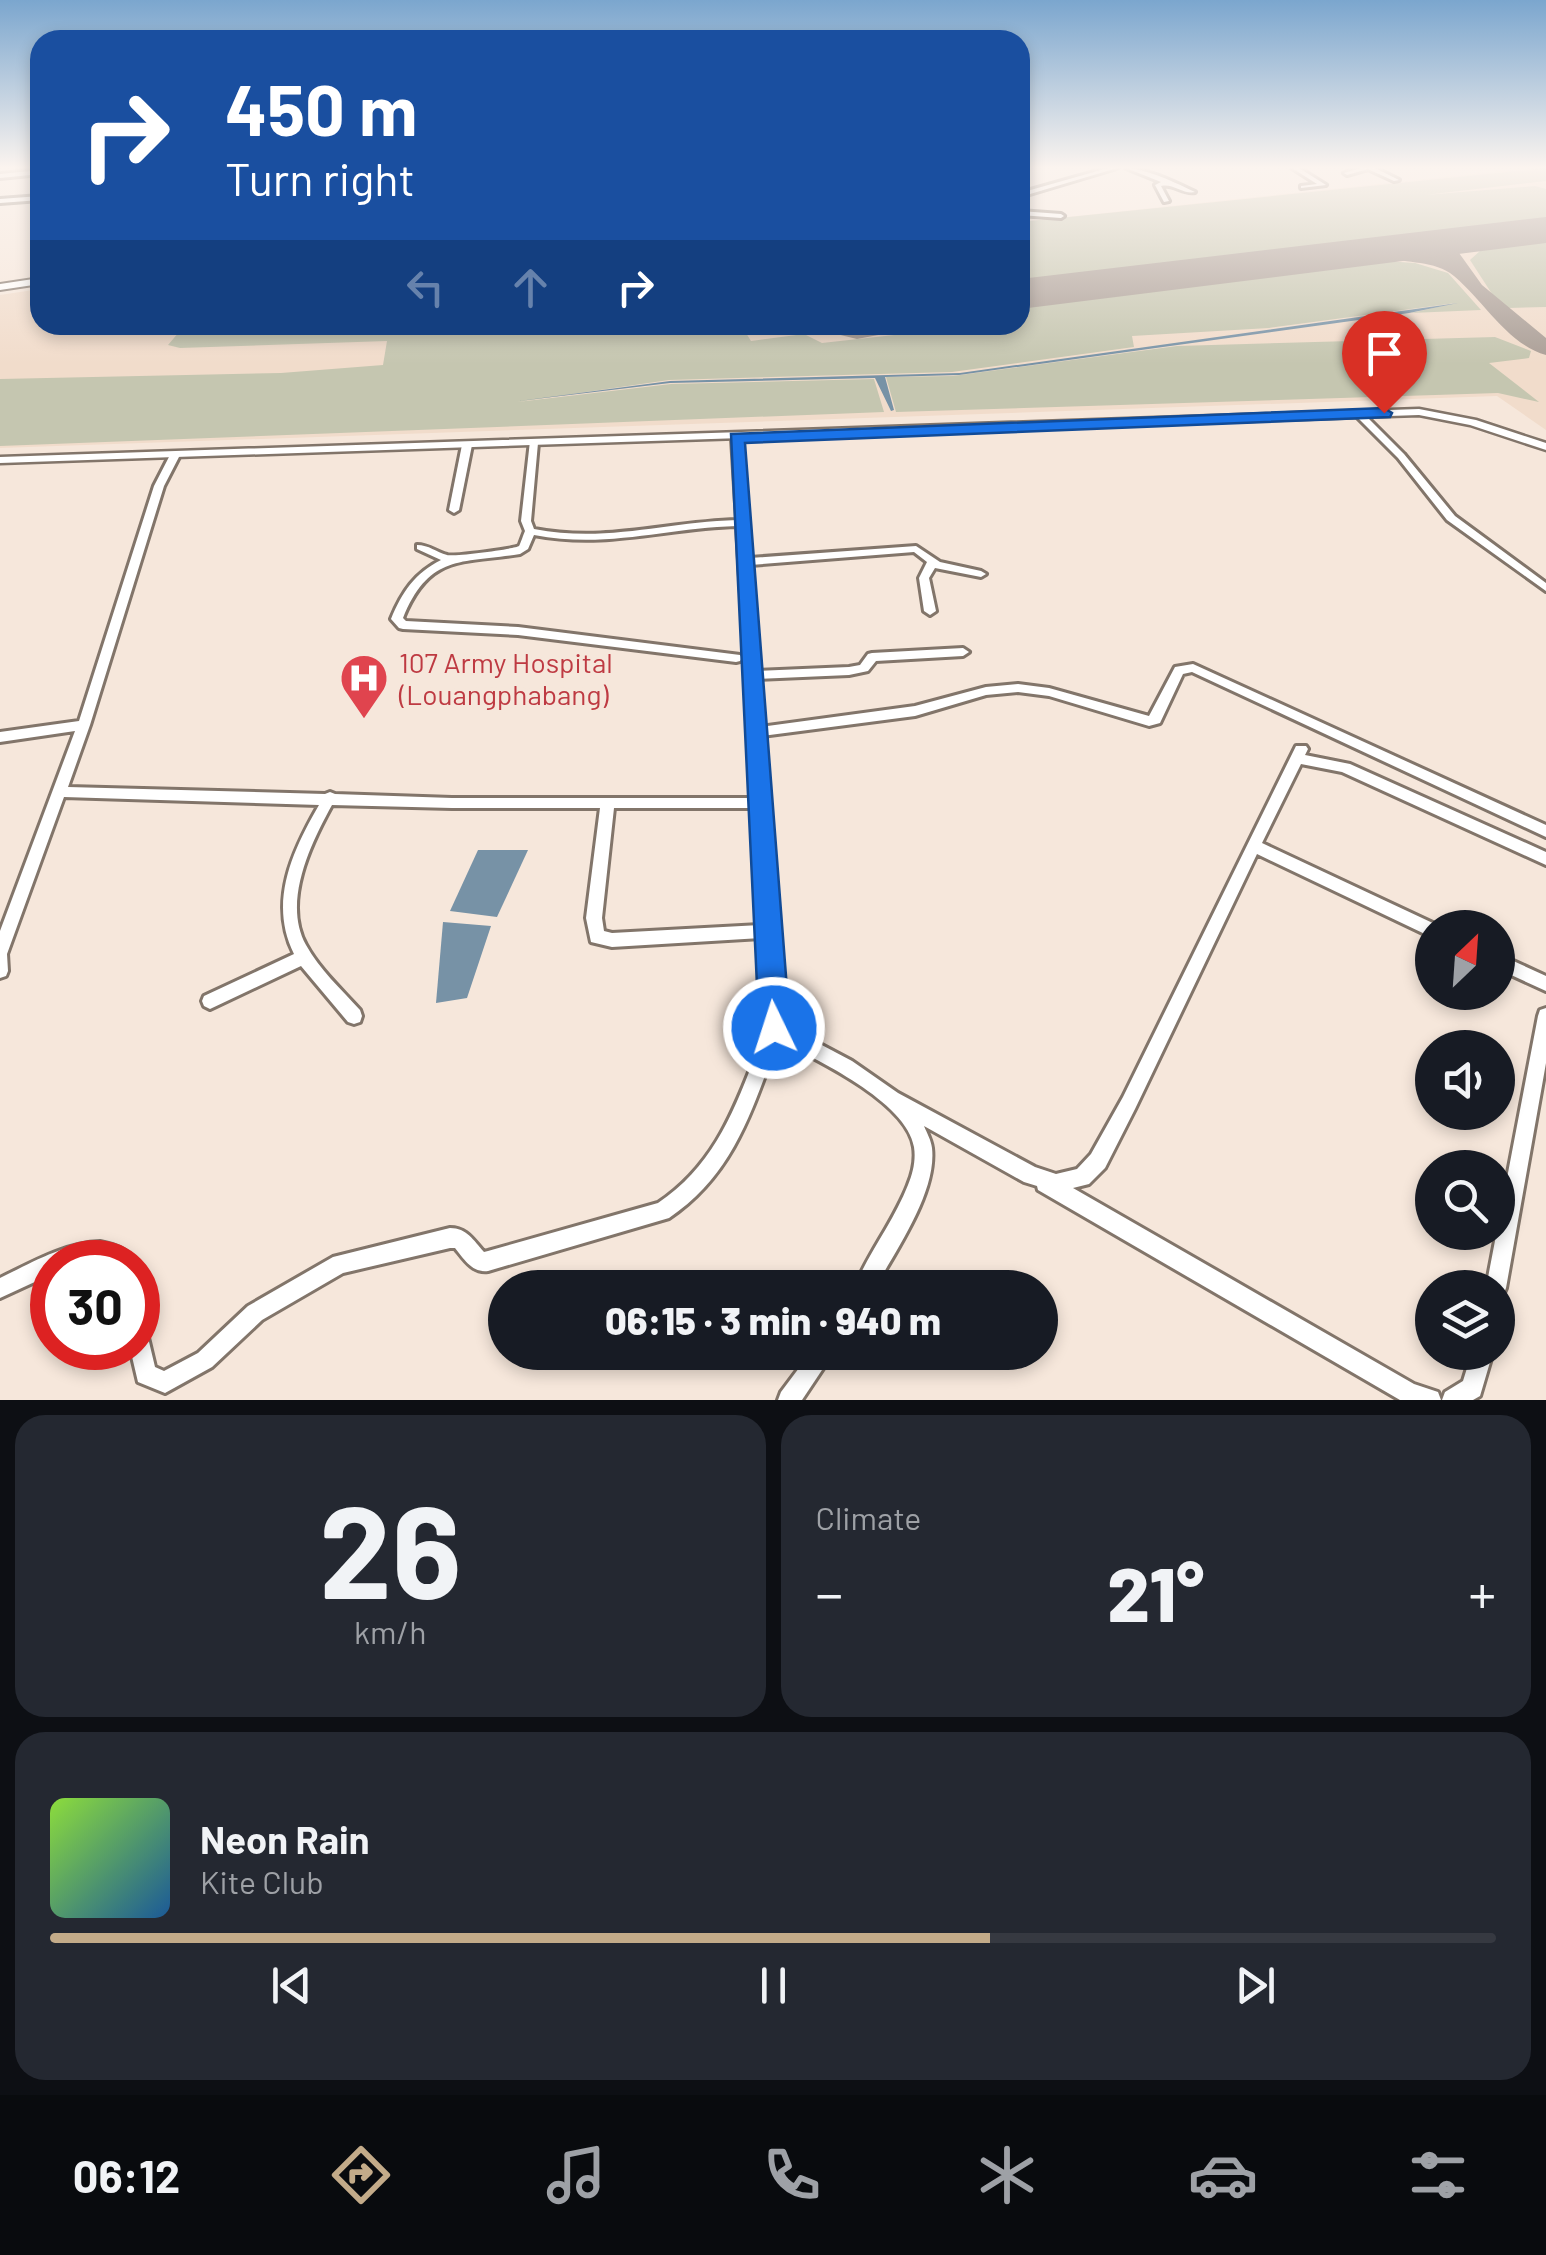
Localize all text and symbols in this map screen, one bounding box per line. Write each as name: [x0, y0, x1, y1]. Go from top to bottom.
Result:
text: 450 m: [225, 66, 417, 150]
icon: right: [60, 70, 190, 200]
text: Turn right: [225, 151, 415, 205]
icon: left: [398, 260, 453, 315]
icon: ahead: [503, 260, 558, 315]
icon: right: [608, 260, 663, 315]
pin: [1342, 311, 1427, 414]
icon: arrive: [1357, 326, 1412, 381]
place label: 107 Army Hospital (Louangphabang): [398, 645, 613, 711]
hospital icon: 107 Army Hospital (Louangphabang): [338, 652, 390, 720]
north arrow: [1415, 910, 1515, 1010]
map controls: [1415, 910, 1515, 1370]
position arrow: [722, 976, 826, 1080]
button: sound: [1415, 1030, 1515, 1130]
button: search: [1415, 1150, 1515, 1250]
speed limit sign: 30: [30, 1240, 160, 1370]
button: layers: [1415, 1270, 1515, 1370]
text: 06:15 · 3 min · 940 m: [605, 1297, 941, 1343]
text: 26: [319, 1469, 462, 1625]
text: Climate: [816, 1498, 921, 1536]
text: 21°: [1107, 1547, 1204, 1637]
text: −: [816, 1559, 843, 1625]
text: +: [1468, 1559, 1496, 1625]
text: km/h: [354, 1612, 426, 1650]
text: Neon Rain: [200, 1816, 369, 1862]
text: Kite Club: [200, 1862, 324, 1900]
icon: previous: [264, 1958, 319, 2013]
icon: pause: [746, 1958, 801, 2013]
icon: next: [1228, 1958, 1283, 2013]
icon: directions: [326, 2140, 396, 2210]
icon: music: [541, 2140, 611, 2210]
icon: phone: [757, 2140, 827, 2210]
icon: climate: [972, 2140, 1042, 2210]
icon: car: [1188, 2140, 1258, 2210]
icon: filters: [1403, 2140, 1473, 2210]
text: 06:12: [73, 2148, 180, 2202]

